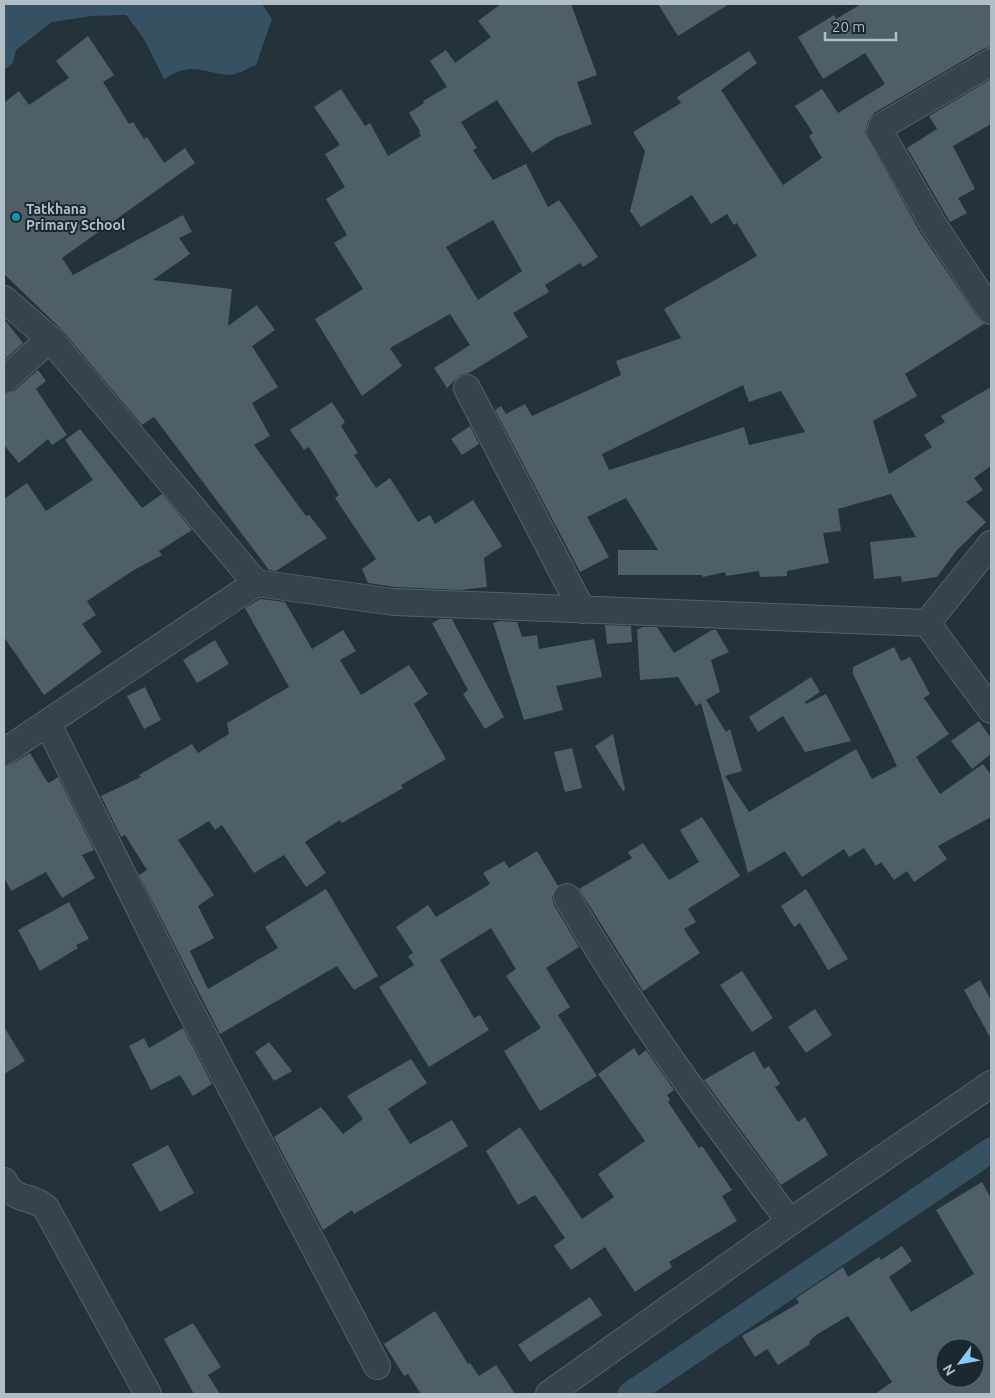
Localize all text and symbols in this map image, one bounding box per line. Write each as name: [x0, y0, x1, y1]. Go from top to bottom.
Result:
scale bar: [825, 10, 896, 42]
text: 20 m: [832, 18, 865, 35]
place label: Tatkhana Primary School: [26, 201, 125, 233]
marker: Tatkhana Primary School: [10, 211, 22, 223]
north arrow: [935, 1338, 985, 1388]
text: N: [939, 1361, 959, 1379]

